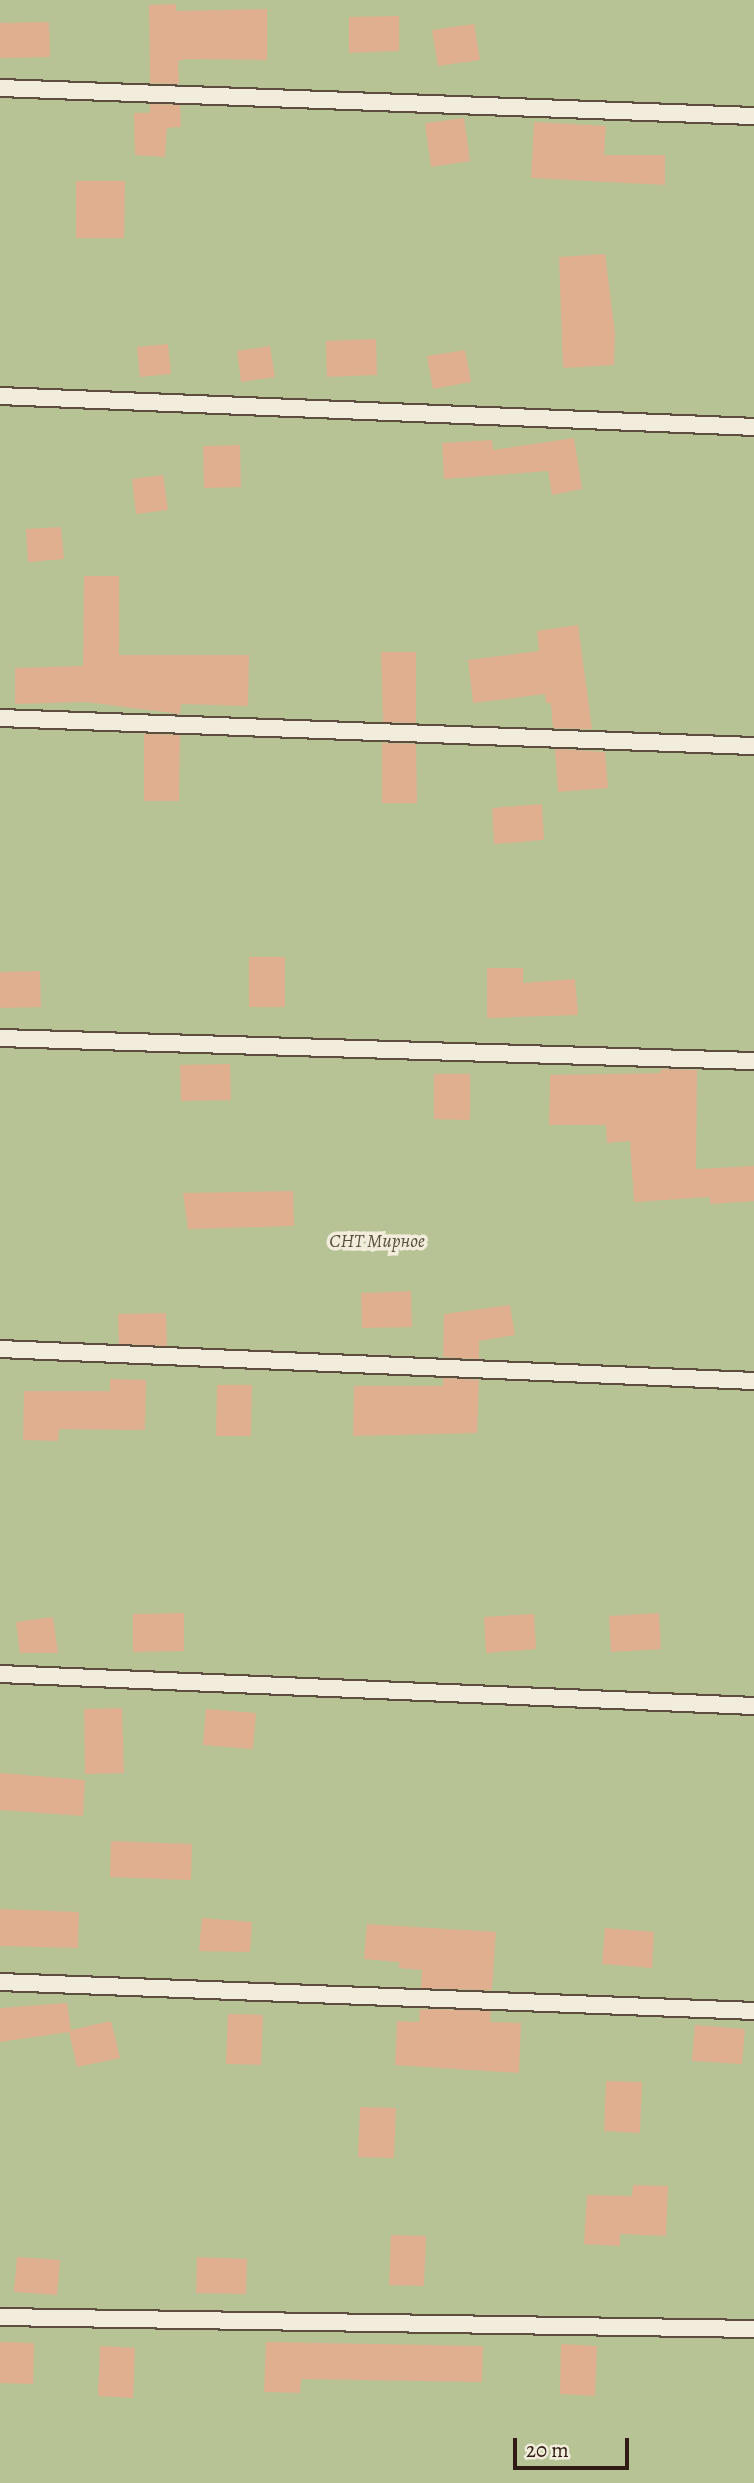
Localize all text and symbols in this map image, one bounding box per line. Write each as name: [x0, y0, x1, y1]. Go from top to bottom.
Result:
park label: СНТ Мирное: [329, 1231, 425, 1253]
scale bar: [516, 2424, 632, 2468]
text: 20 m: [526, 2436, 569, 2464]

